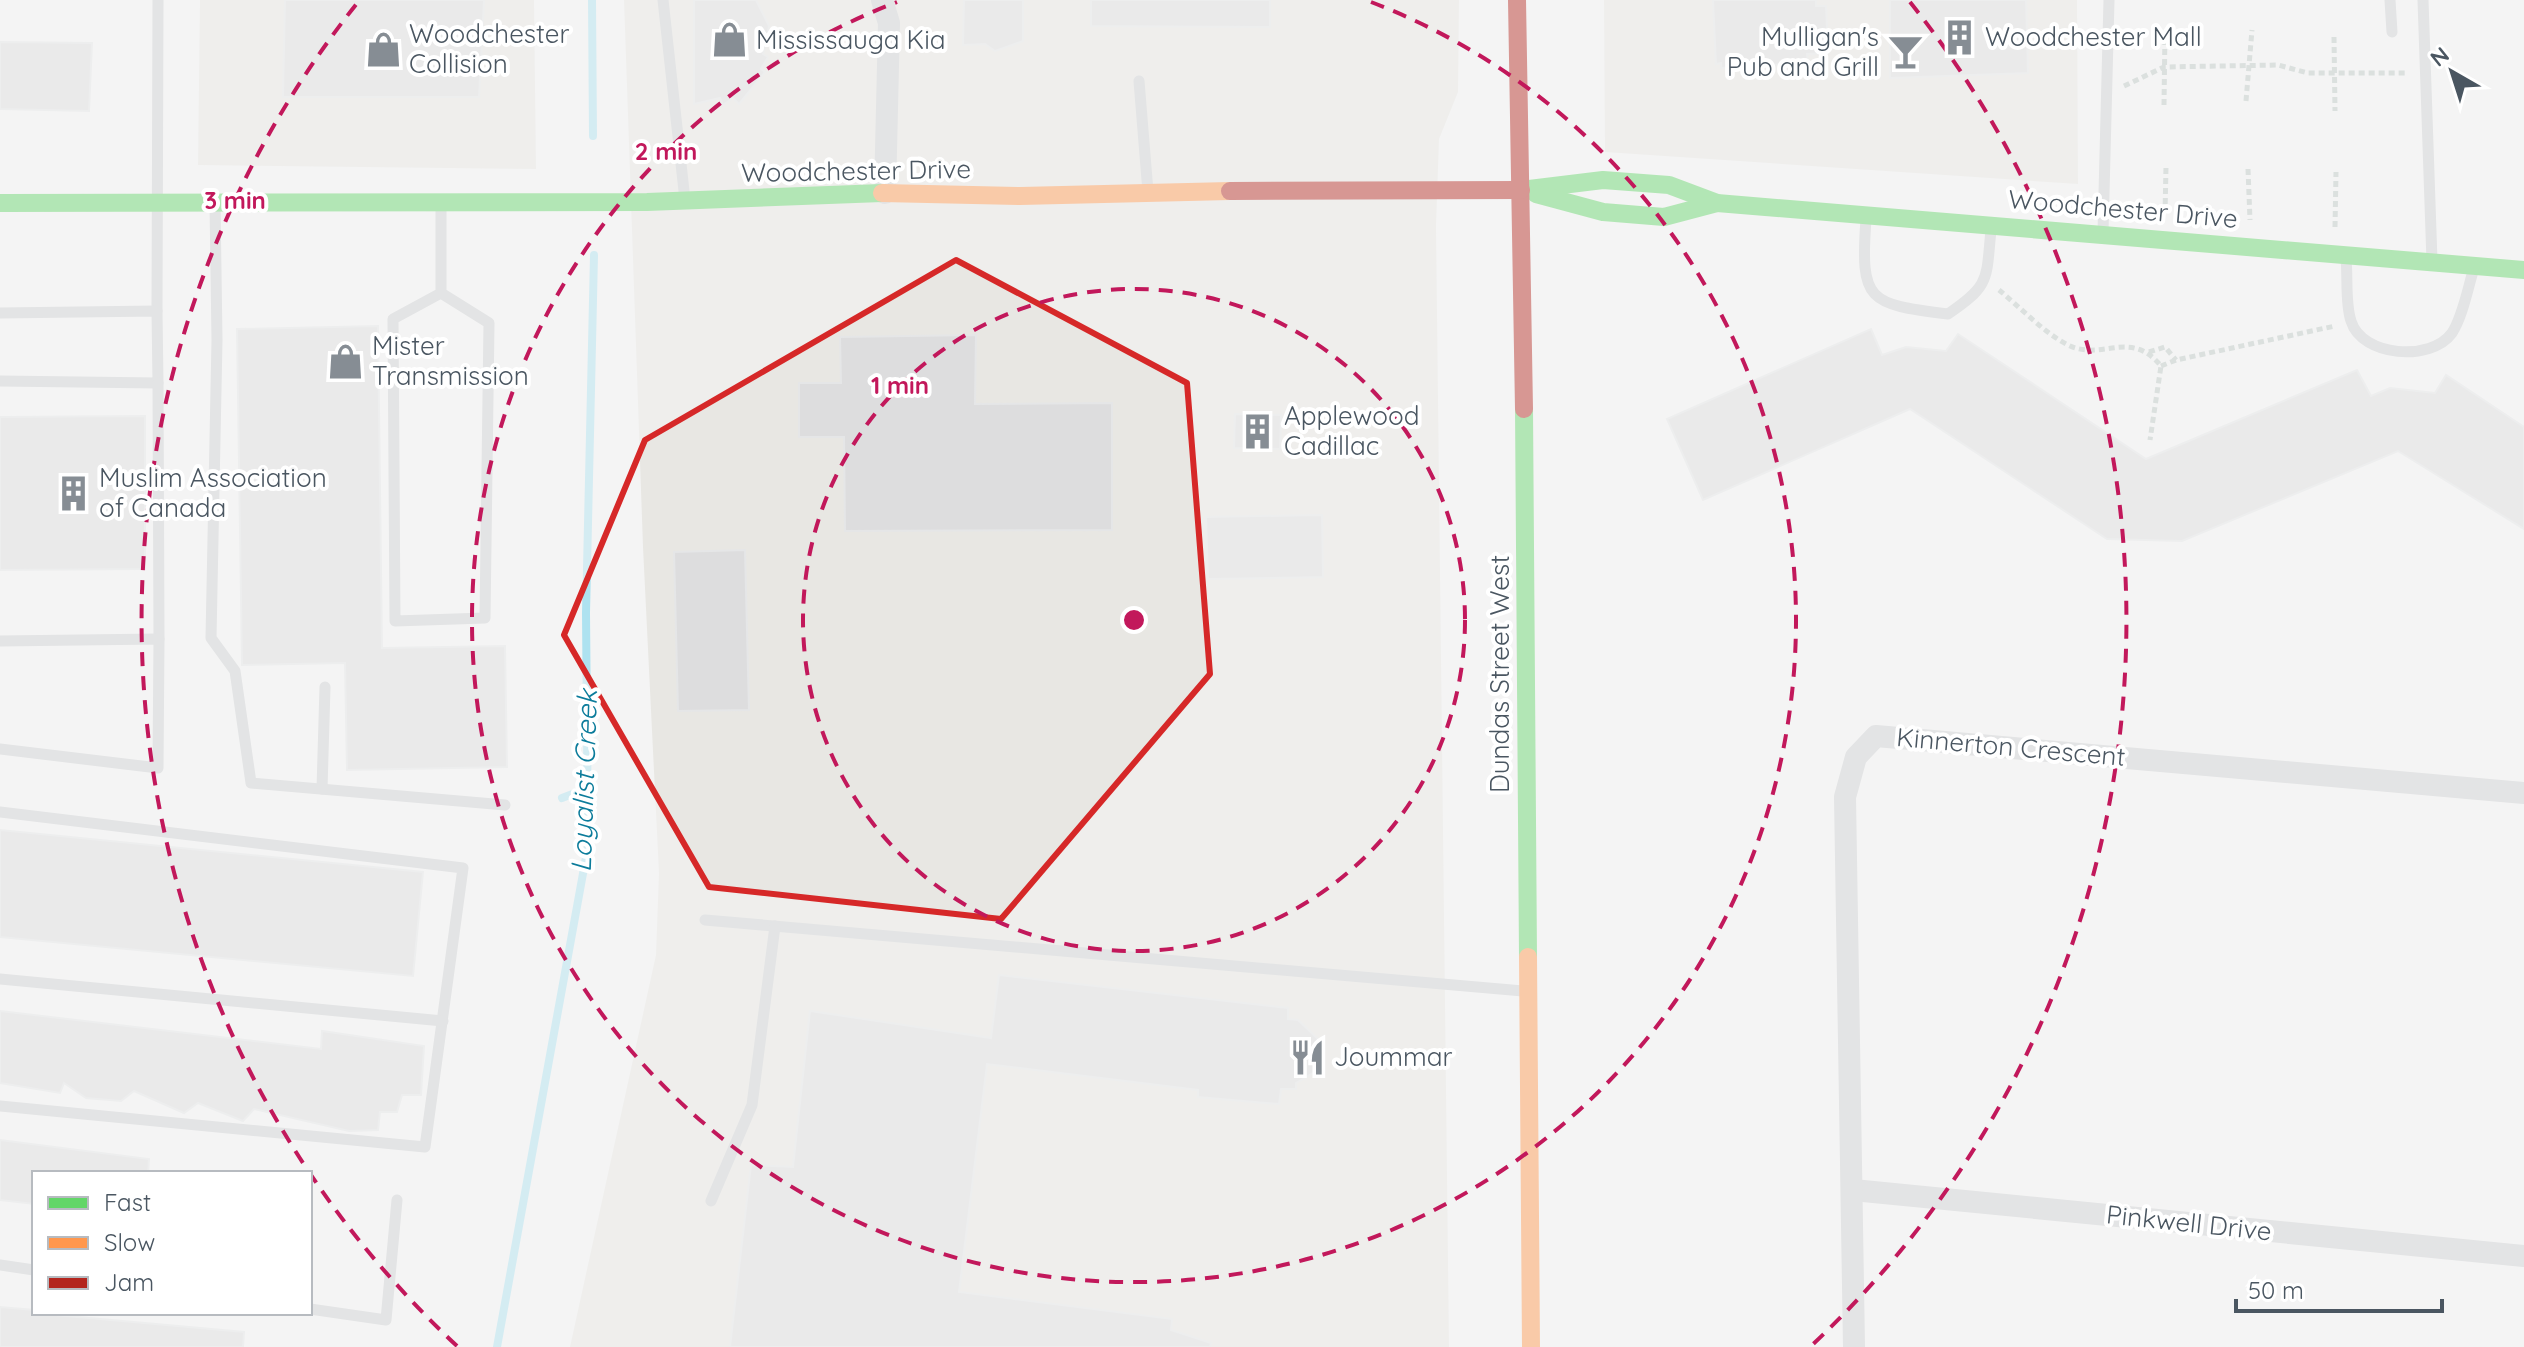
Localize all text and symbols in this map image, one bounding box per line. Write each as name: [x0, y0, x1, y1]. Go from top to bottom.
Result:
place label: Woodchester Collision: [409, 17, 569, 80]
building icon: Woodchester Mall: [1940, 18, 1978, 56]
place label: Mulligan's Pub and Grill: [1727, 20, 1879, 83]
place label: Woodchester Mall: [1985, 20, 2202, 53]
shop icon: Mississauga Kia: [711, 21, 749, 59]
place label: Mississauga Kia: [756, 23, 945, 56]
shop icon: Woodchester Collision: [364, 30, 402, 68]
north arrow: [2412, 32, 2492, 112]
bar icon: Mulligan's Pub and Grill: [1886, 33, 1924, 71]
text: N: [2424, 40, 2455, 72]
text: 2 min: [635, 136, 697, 166]
street label: Woodchester Drive: [741, 152, 971, 189]
street label: Woodchester Drive: [2007, 182, 2239, 235]
text: 3 min: [204, 185, 266, 215]
place label: Mister Transmission: [372, 329, 529, 392]
shop icon: Mister Transmission: [327, 342, 365, 380]
text: 1 min: [871, 370, 929, 400]
place label: Applewood Cadillac: [1284, 399, 1419, 462]
building icon: Applewood Cadillac: [1239, 412, 1277, 450]
place label: Muslim Association of Canada: [99, 461, 327, 524]
building icon: Muslim Association of Canada: [54, 474, 92, 512]
street label: Dundas Street West: [1483, 555, 1516, 793]
centre of rings: [1120, 606, 1148, 634]
water label: Loyalist Creek: [563, 686, 604, 873]
street label: Kinnerton Crescent: [1895, 720, 2127, 773]
restaurant icon: Joummar: [1289, 1038, 1327, 1076]
place label: Joummar: [1334, 1040, 1453, 1073]
legend: [32, 1171, 312, 1315]
text: Fast: [104, 1187, 151, 1217]
street label: Pinkwell Drive: [2105, 1197, 2273, 1248]
text: Slow: [104, 1227, 155, 1257]
scale bar: [2236, 1263, 2442, 1313]
text: Jam: [104, 1267, 154, 1297]
text: 50 m: [2248, 1275, 2304, 1305]

